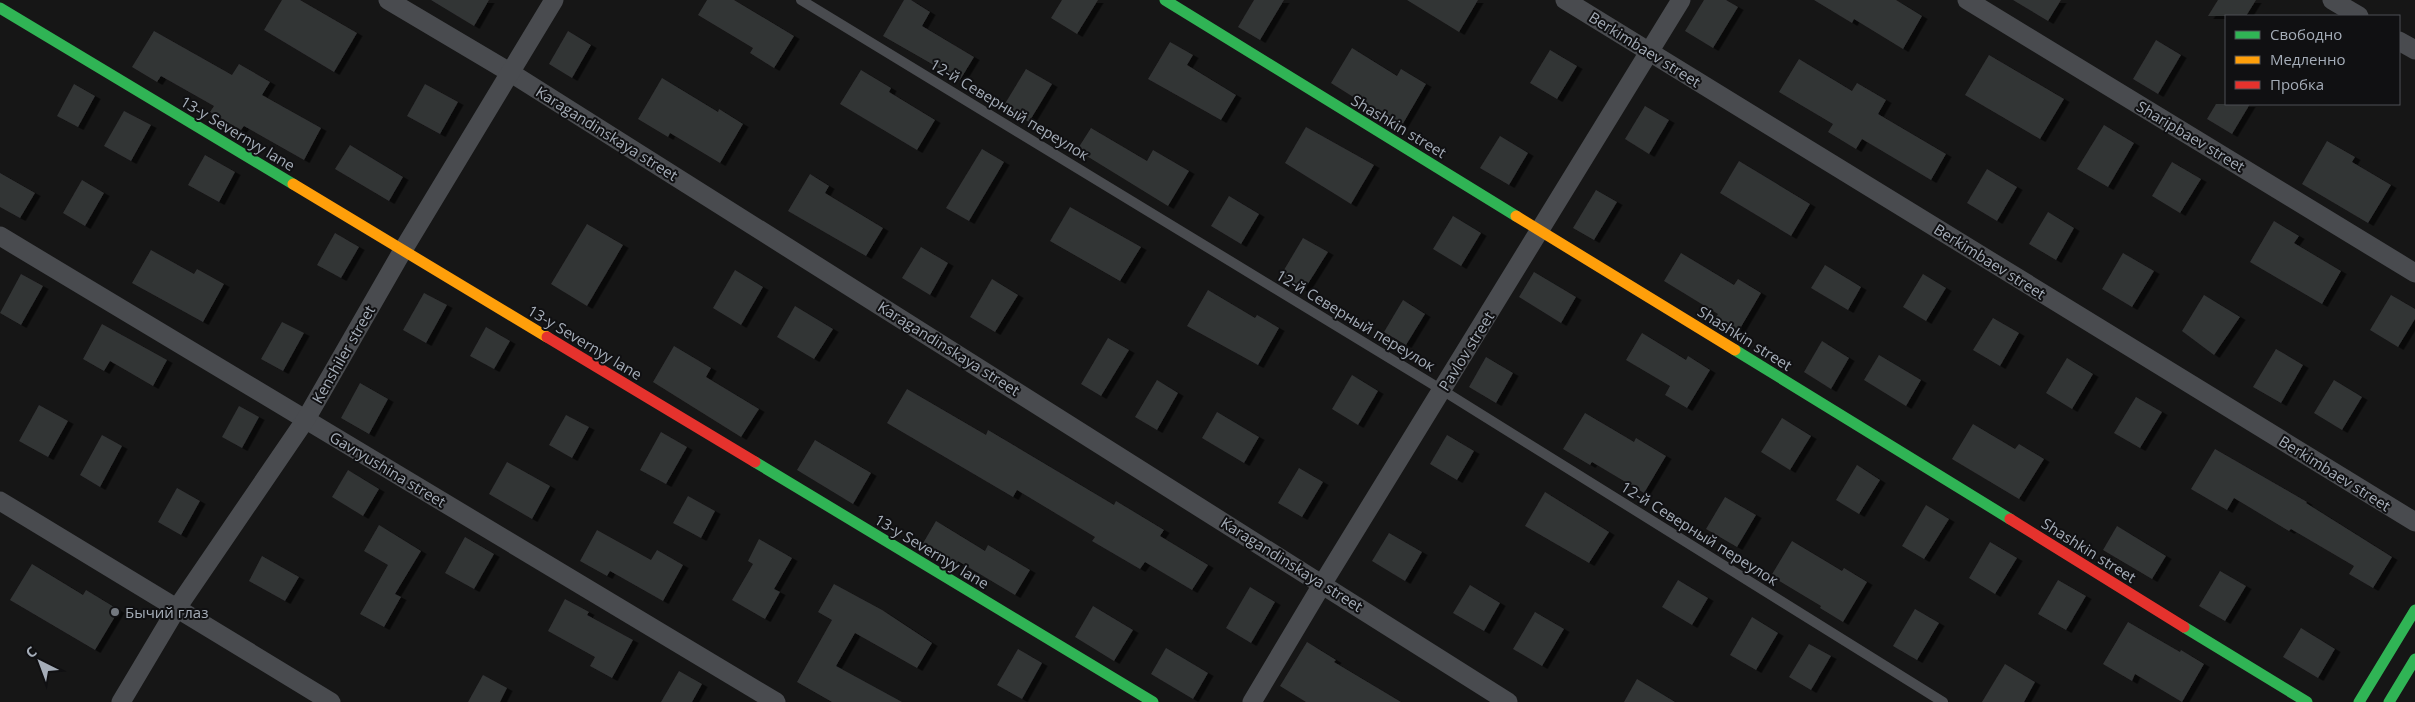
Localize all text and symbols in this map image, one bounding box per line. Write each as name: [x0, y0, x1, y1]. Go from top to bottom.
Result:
street label: Berkimbaev street: [1585, 7, 1705, 91]
legend: [2225, 15, 2400, 105]
text: Свободно: [2270, 24, 2342, 44]
text: Медленно: [2270, 49, 2346, 69]
street label: 12-й Северный переулок: [927, 54, 1093, 165]
text: Пробка: [2270, 74, 2324, 94]
street label: Karagandinskaya street: [532, 81, 682, 185]
street label: Shashkin street: [1348, 90, 1450, 162]
street label: 13-y Severnyy lane: [177, 91, 299, 175]
street label: Sharipbaev street: [2133, 96, 2249, 176]
street label: Berkimbaev street: [1930, 219, 2050, 303]
street label: 12-й Северный переулок: [1273, 265, 1439, 376]
street label: Karagandinskaya street: [874, 296, 1024, 400]
street label: 13-y Severnyy lane: [524, 300, 646, 384]
street label: Kenshiler street: [307, 301, 379, 407]
street label: Shashkin street: [1694, 301, 1796, 375]
street label: Pavlov street: [1434, 308, 1498, 394]
street label: Gavryushina street: [326, 426, 450, 512]
street label: Berkimbaev street: [2275, 431, 2395, 515]
street label: 12-й Северный переулок: [1617, 476, 1783, 590]
street label: 13-y Severnyy lane: [871, 509, 993, 593]
street label: Karagandinskaya street: [1217, 512, 1367, 616]
street label: Shashkin street: [2038, 513, 2140, 587]
place label: Бычий глаз: [125, 602, 208, 622]
marker: Бычий глаз: [109, 606, 121, 618]
north arrow: [15, 637, 65, 687]
text: С: [21, 642, 41, 662]

